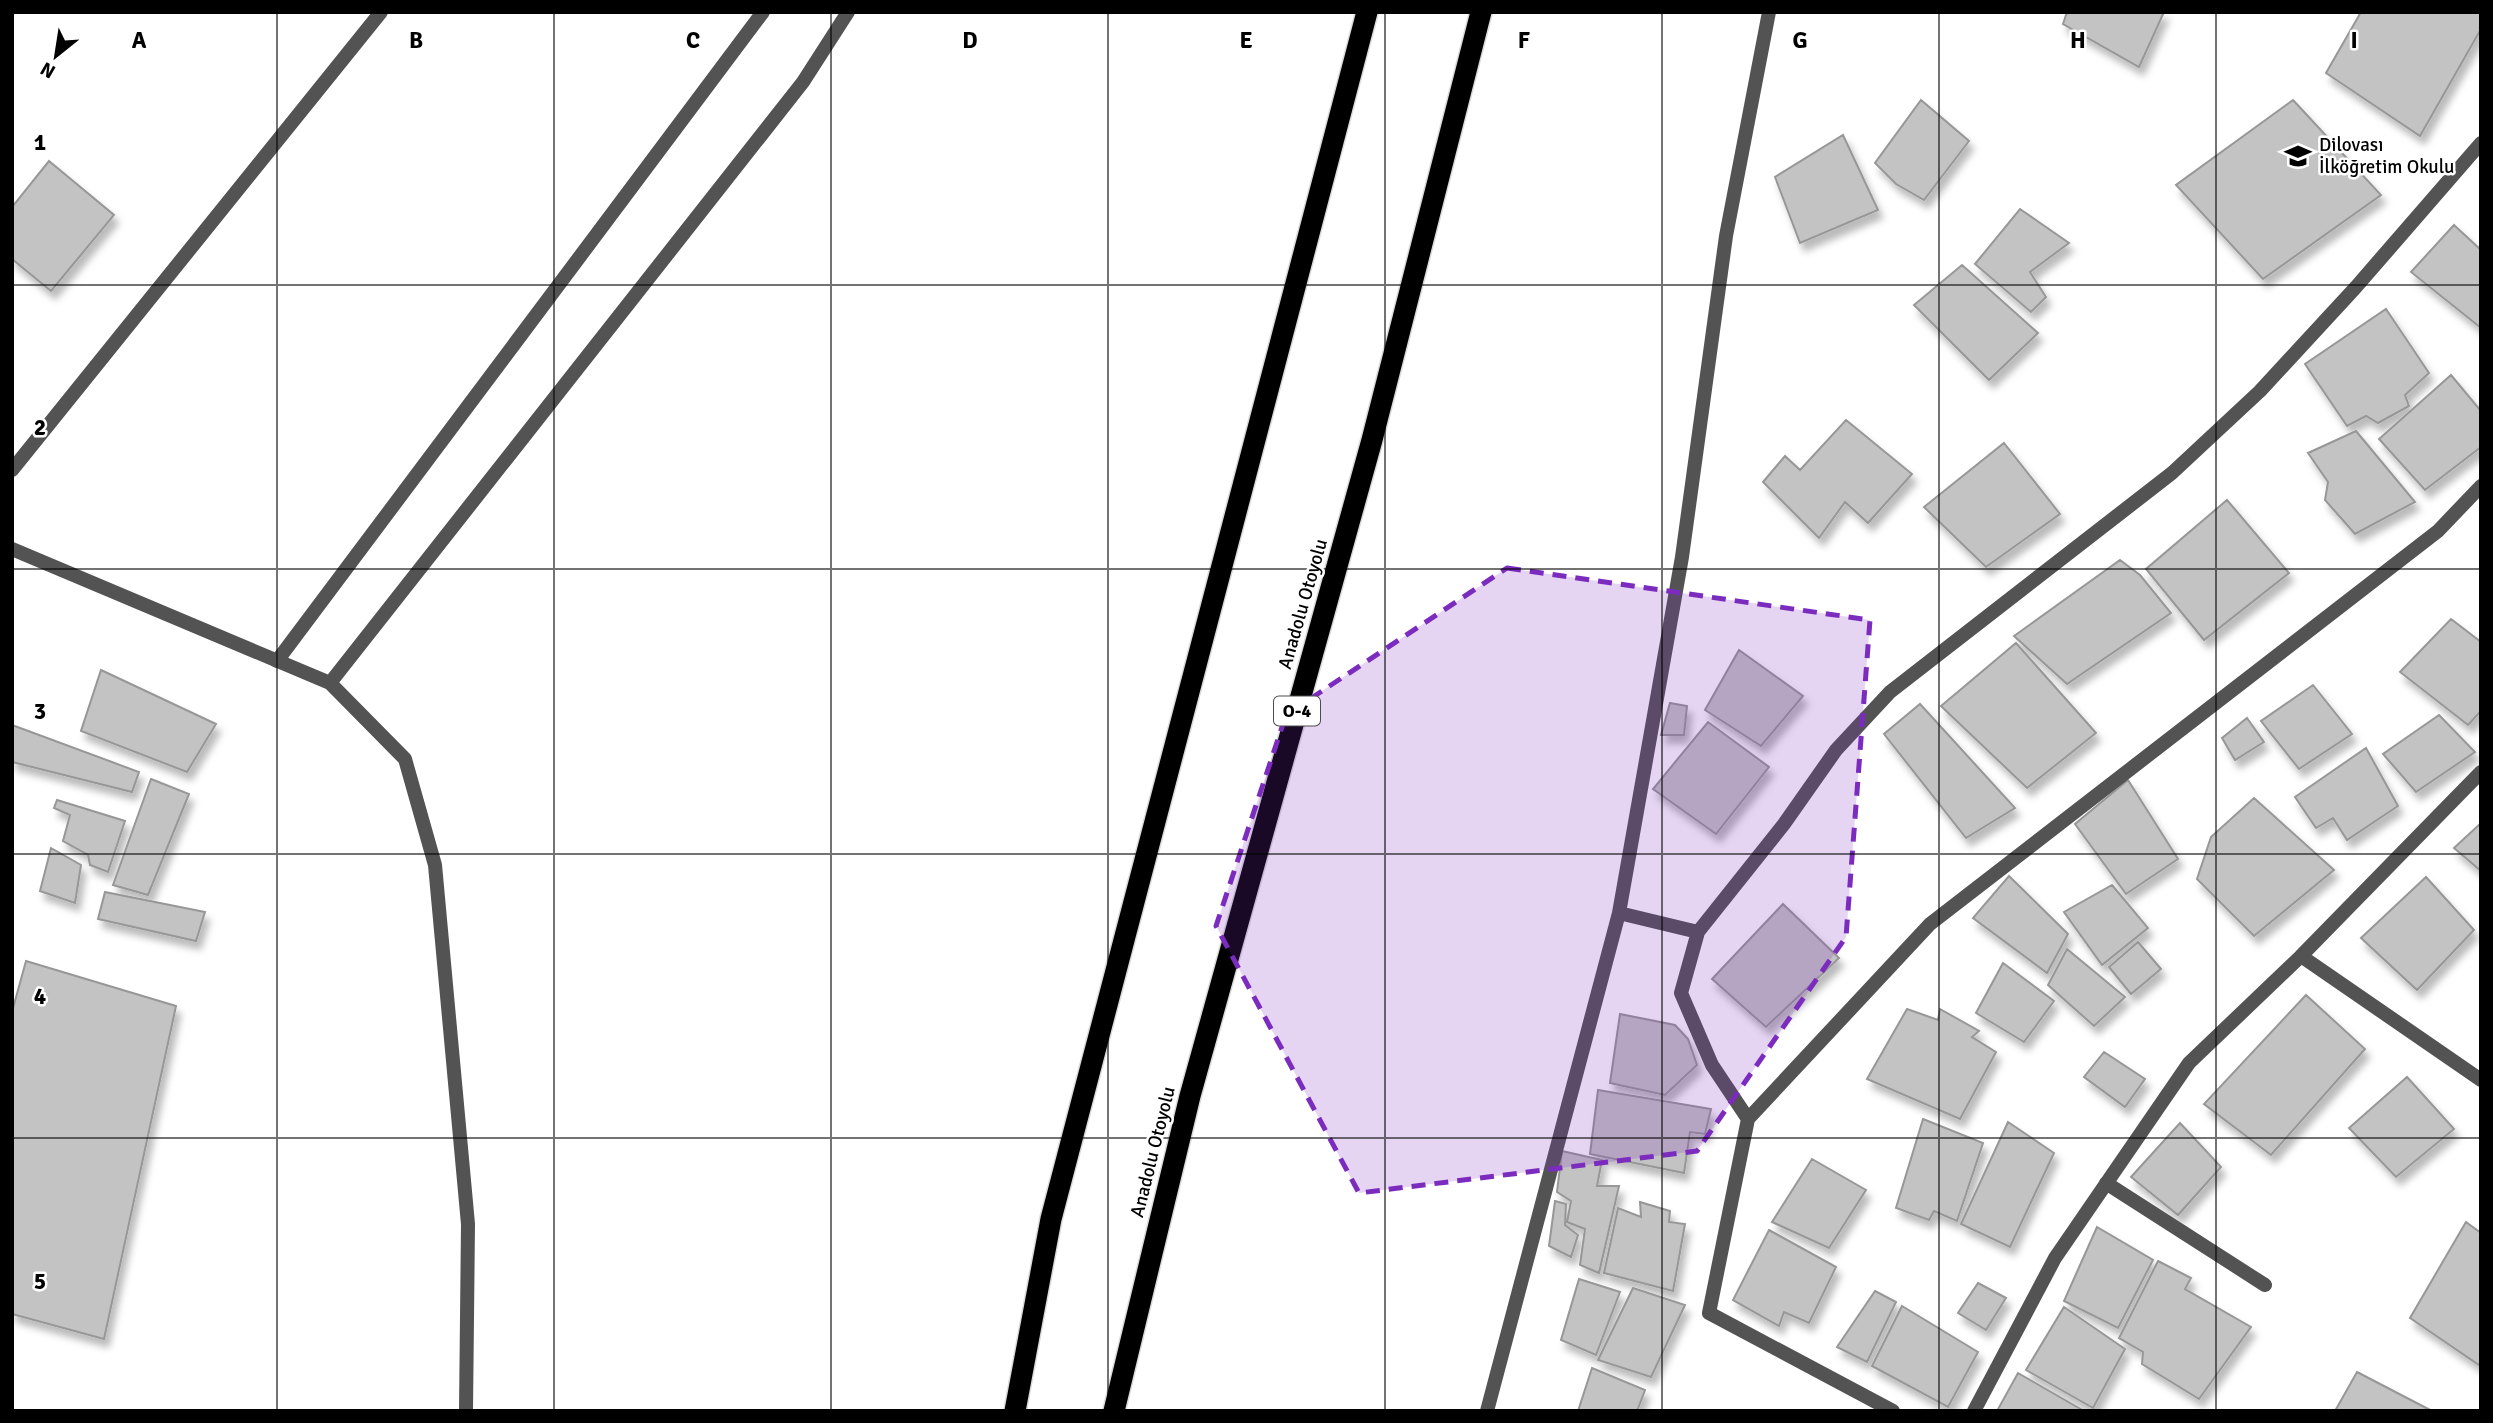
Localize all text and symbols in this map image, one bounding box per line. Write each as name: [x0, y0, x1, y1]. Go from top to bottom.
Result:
north arrow: [21, 21, 91, 91]
text: A: [132, 26, 147, 55]
text: B: [409, 26, 423, 55]
text: C: [686, 26, 700, 55]
text: D: [962, 26, 978, 55]
text: E: [1239, 26, 1253, 55]
text: F: [1518, 26, 1530, 55]
text: G: [1792, 26, 1808, 55]
text: H: [2070, 26, 2086, 55]
text: I: [2350, 26, 2358, 55]
text: N: [36, 56, 60, 84]
text: 1: [34, 128, 46, 157]
place label: Dilovası İlköğretim Okulu: [2319, 133, 2455, 179]
school or university icon: Dilovası İlköğretim Okulu: [2283, 141, 2313, 171]
text: 2: [34, 413, 46, 442]
street label: Anadolu Otoyolu: [1273, 536, 1333, 672]
road number: O-4: [1274, 696, 1320, 726]
text: 3: [34, 697, 46, 726]
text: 4: [34, 982, 46, 1011]
street label: Anadolu Otoyolu: [1125, 1084, 1181, 1220]
text: 5: [34, 1267, 46, 1296]

